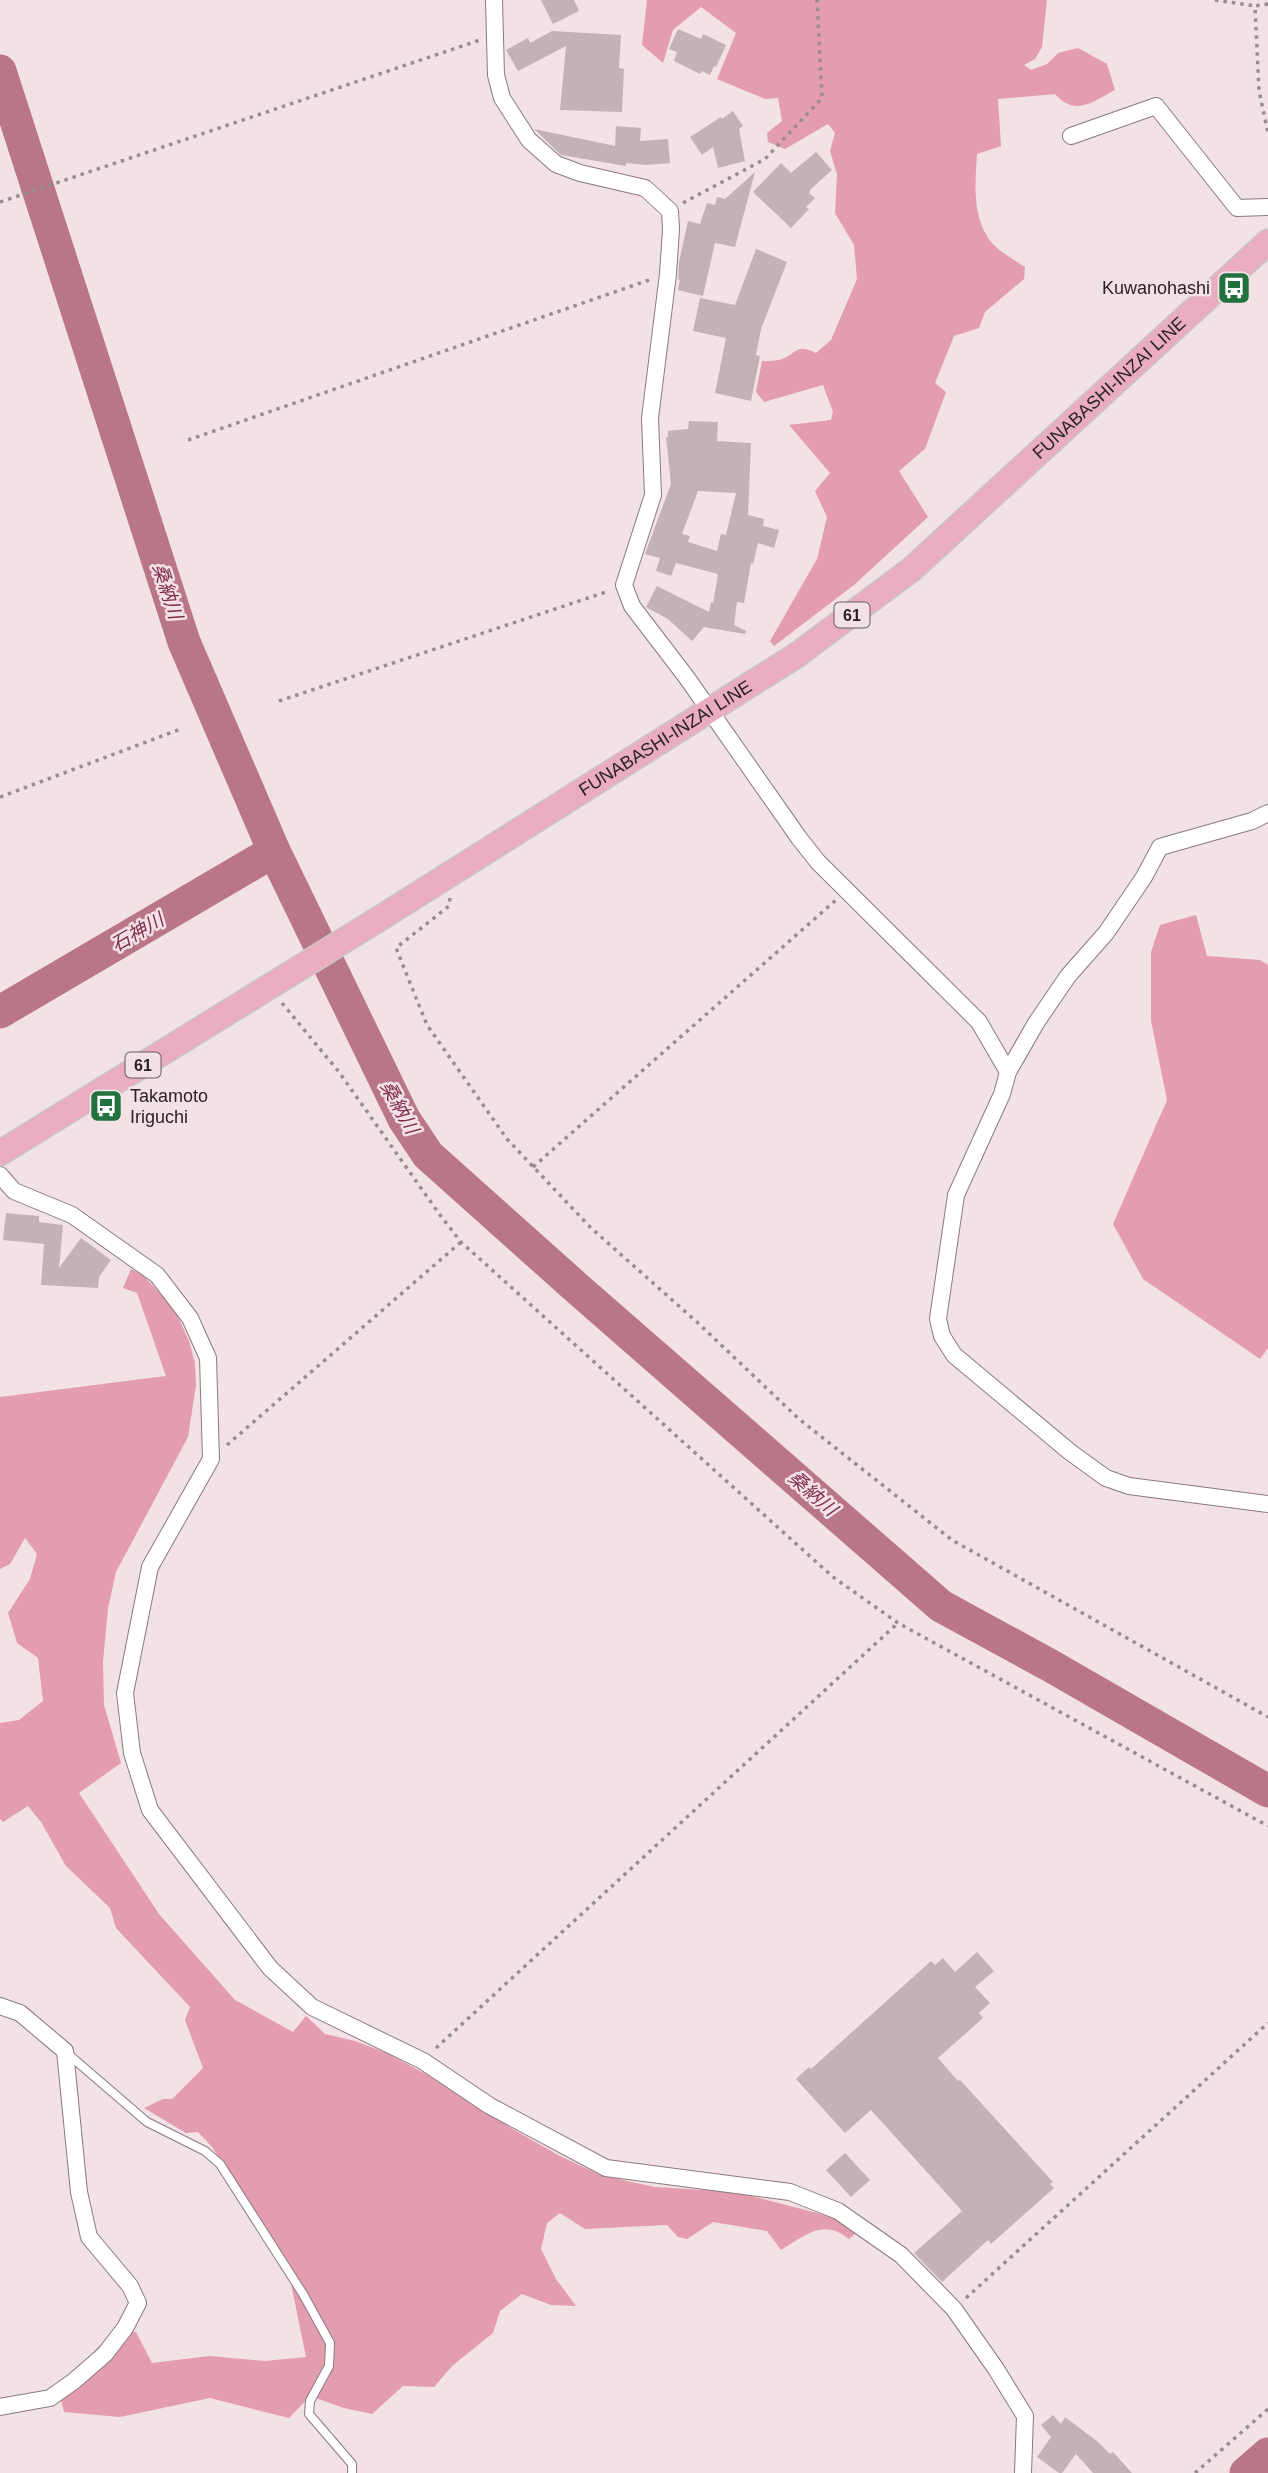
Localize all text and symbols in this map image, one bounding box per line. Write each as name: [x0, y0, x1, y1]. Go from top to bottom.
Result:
bus stop icon: Kuwanohashi: [1215, 269, 1253, 307]
place label: Kuwanohashi: [1102, 278, 1210, 298]
street label: FUNABASHI-INZAI LINE: [1029, 313, 1190, 463]
water label: 桑納川: [149, 561, 187, 623]
road number: 61: [834, 602, 870, 628]
street label: FUNABASHI-INZAI LINE: [575, 676, 755, 800]
water label: 石神川: [107, 908, 169, 956]
road number: 61: [125, 1052, 160, 1078]
water label: 桑納川: [377, 1077, 424, 1139]
place label: Takamoto Iriguchi: [130, 1086, 208, 1127]
bus stop icon: Takamoto Iriguchi: [87, 1087, 125, 1125]
water label: 桑納川: [784, 1467, 843, 1521]

